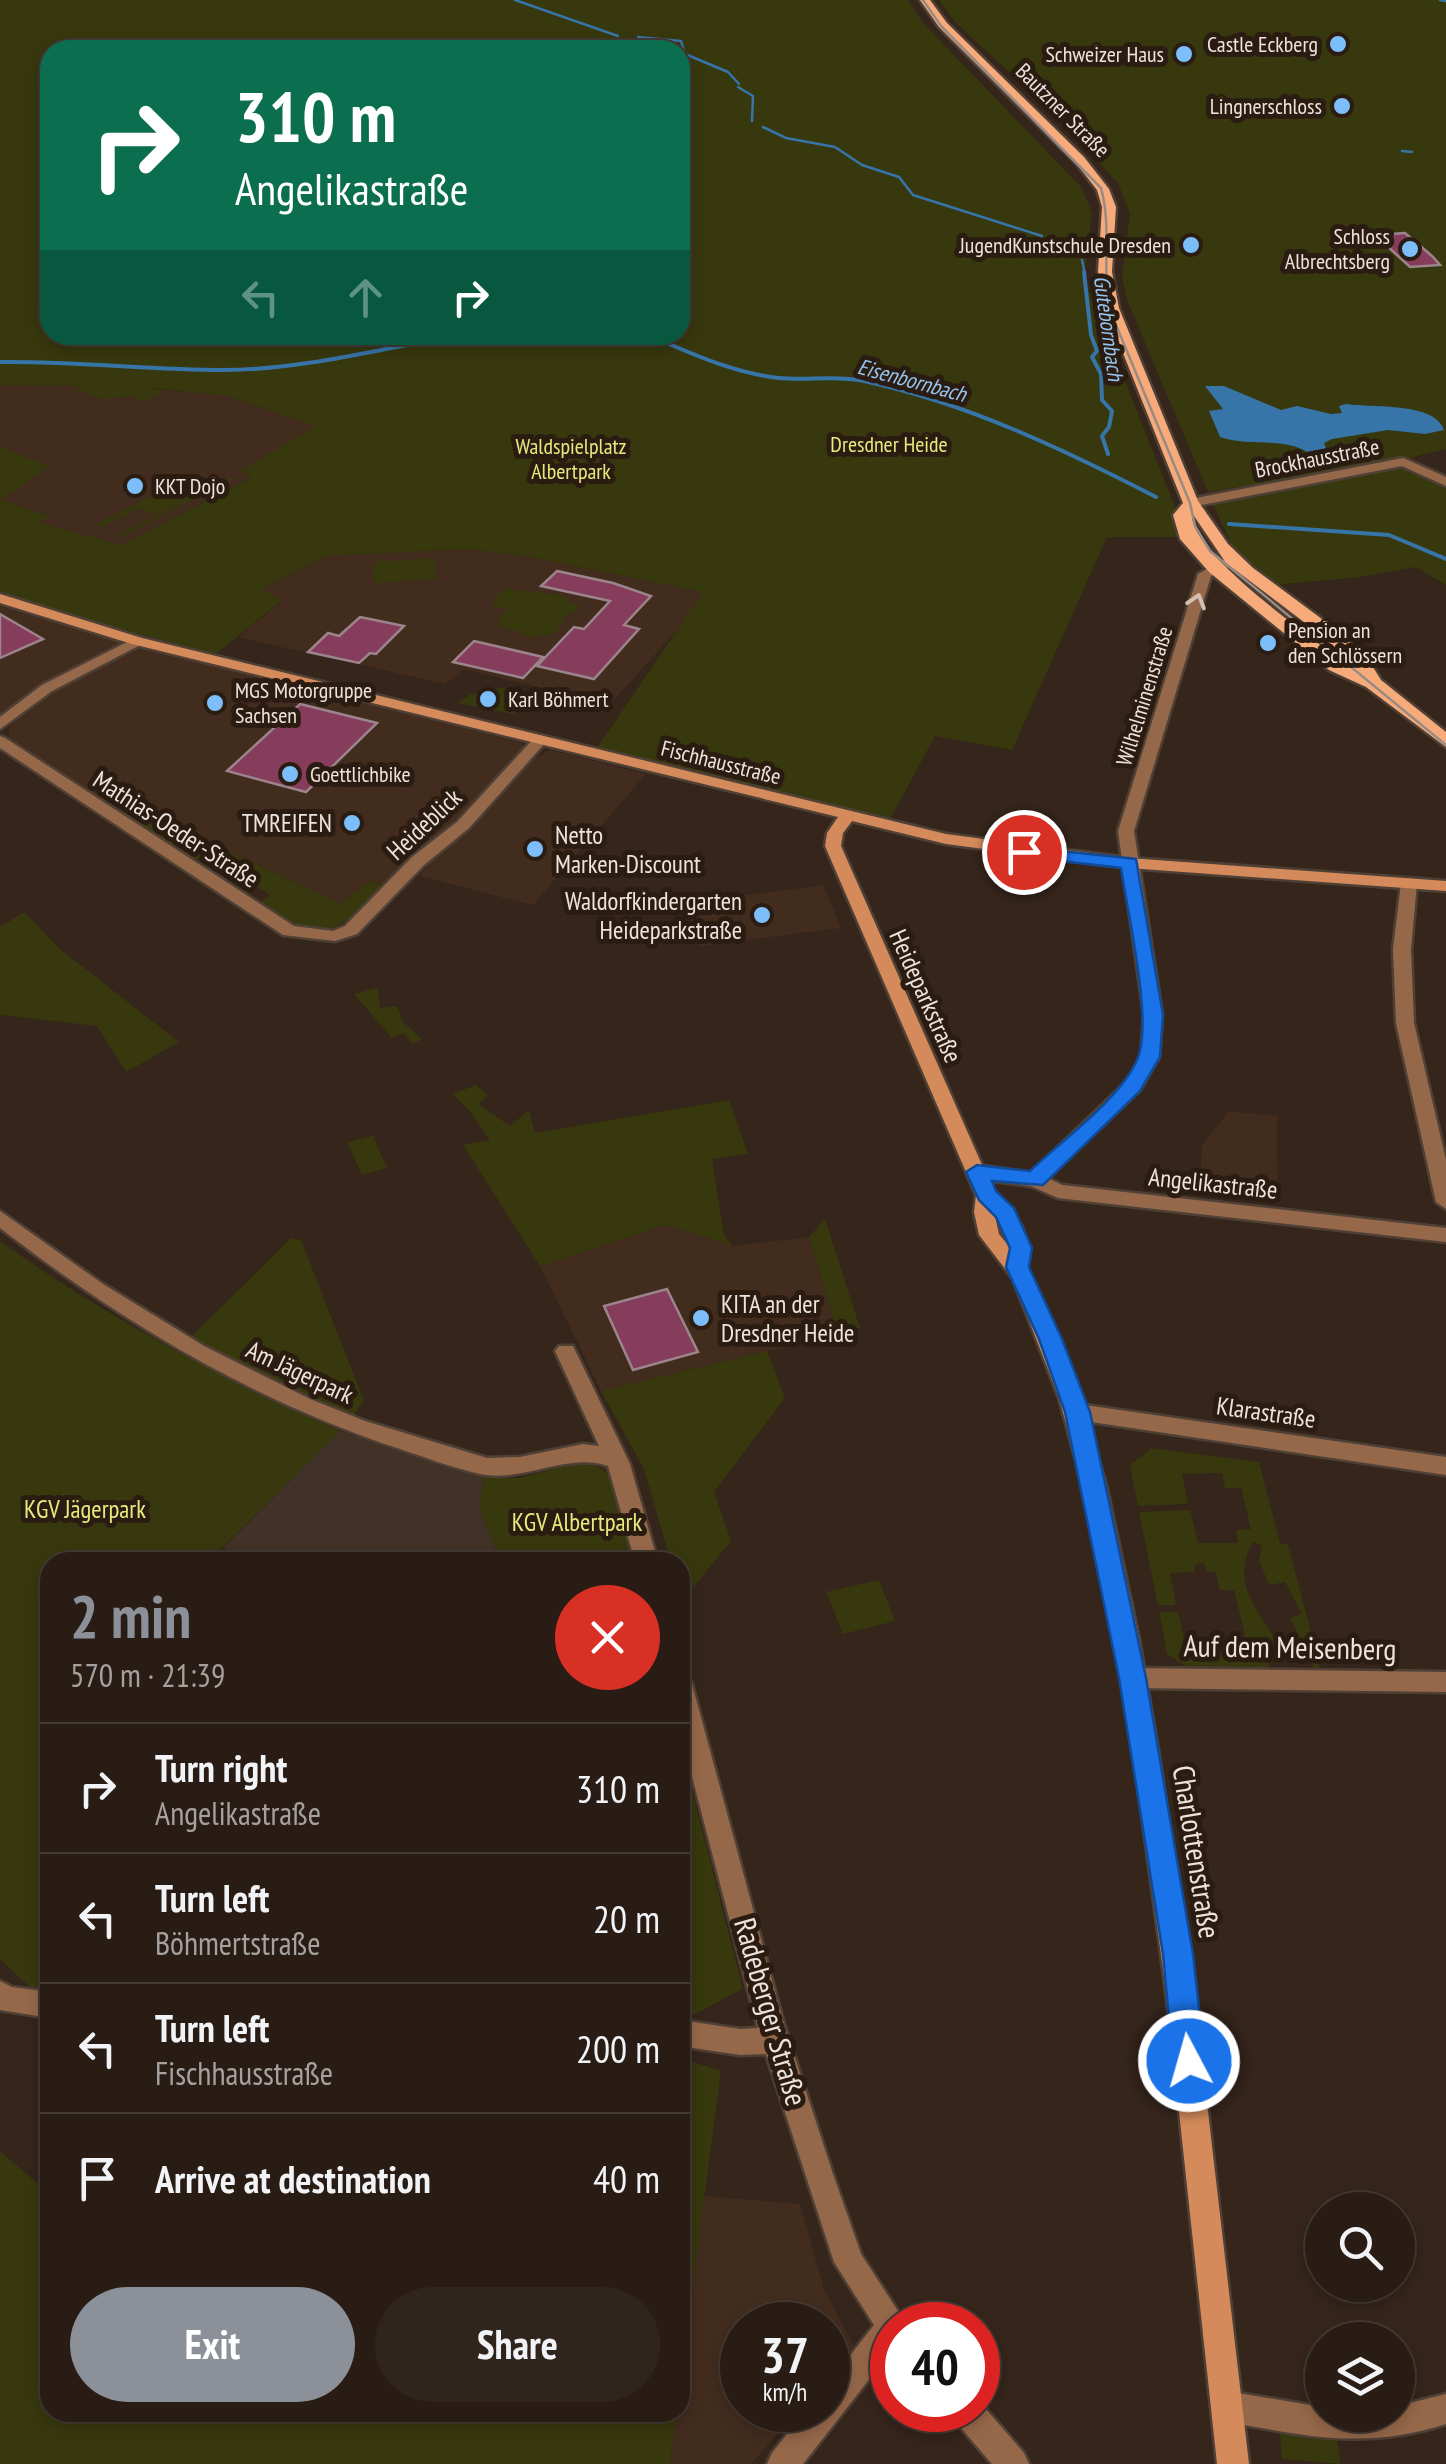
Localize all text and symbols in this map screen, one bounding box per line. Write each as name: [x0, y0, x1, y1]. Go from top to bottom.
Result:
place label: Castle Eckberg: [1207, 30, 1318, 58]
marker: Castle Eckberg: [1327, 33, 1349, 55]
place label: Schweizer Haus: [1045, 40, 1164, 68]
marker: Schweizer Haus: [1173, 43, 1195, 65]
street label: Bautzner Straße: [1010, 57, 1116, 163]
text: 310 m: [235, 71, 396, 161]
icon: right: [70, 80, 200, 210]
place label: Lingnerschloss: [1210, 92, 1322, 120]
marker: Lingnerschloss: [1331, 95, 1353, 117]
text: Angelikastraße: [235, 159, 468, 217]
place label: Schloss Albrechtsberg: [1285, 222, 1390, 275]
place label: JugendKunstschule Dresden: [959, 231, 1171, 259]
marker: JugendKunstschule Dresden: [1180, 234, 1202, 256]
marker: Schloss Albrechtsberg: [1399, 238, 1421, 260]
icon: left: [233, 270, 288, 325]
icon: ahead: [338, 270, 393, 325]
icon: right: [443, 270, 498, 325]
water label: Gutebornbach: [1088, 274, 1130, 384]
water label: Eisenbornbach: [855, 352, 970, 408]
park label: Dresdner Heide: [830, 430, 948, 458]
park label: Waldspielplatz Albertpark: [516, 432, 627, 485]
street label: Brockhausstraße: [1253, 432, 1381, 484]
place label: KKT Dojo: [155, 472, 225, 500]
marker: KKT Dojo: [124, 475, 146, 497]
one-way arrow: [1185, 593, 1206, 610]
place label: Pension an den Schlössern: [1288, 616, 1402, 669]
street label: Wilhelminenstraße: [1110, 623, 1178, 769]
marker: Pension an den Schlössern: [1257, 632, 1279, 654]
place label: MGS Motorgruppe Sachsen: [235, 676, 372, 729]
place label: Karl Böhmert: [508, 685, 609, 713]
marker: Karl Böhmert: [477, 688, 499, 710]
marker: MGS Motorgruppe Sachsen: [204, 692, 226, 714]
street label: Fischhausstraße: [658, 734, 784, 790]
place label: Goettlichbike: [310, 760, 411, 788]
marker: Goettlichbike: [279, 763, 301, 785]
street label: Mathias-Oeder-Straße: [87, 764, 265, 894]
street label: Heideblick: [380, 781, 468, 867]
place label: TMREIFEN: [242, 807, 332, 839]
pin: [982, 810, 1067, 895]
marker: TMREIFEN: [341, 812, 363, 834]
place label: Netto Marken-Discount: [555, 819, 701, 880]
icon: arrive: [997, 825, 1052, 880]
marker: Netto Marken-Discount: [524, 838, 546, 860]
place label: Waldorfkindergarten Heideparkstraße: [565, 885, 742, 946]
marker: Waldorfkindergarten Heideparkstraße: [751, 904, 773, 926]
street label: Heideparkstraße: [882, 924, 970, 1068]
street label: Angelikastraße: [1147, 1160, 1279, 1206]
place label: KITA an der Dresdner Heide: [721, 1288, 854, 1349]
marker: KITA an der Dresdner Heide: [690, 1307, 712, 1329]
street label: Am Jägerpark: [241, 1333, 359, 1411]
street label: Klarastraße: [1214, 1389, 1318, 1435]
park label: KGV Jägerpark: [24, 1493, 146, 1525]
park label: KGV Albertpark: [512, 1506, 642, 1538]
text: 2 min: [70, 1577, 191, 1655]
button: close: [555, 1585, 660, 1690]
street label: Auf dem Meisenberg: [1183, 1625, 1397, 1668]
text: 570 m · 21:39: [70, 1654, 225, 1696]
text: Turn right: [155, 1743, 287, 1792]
icon: right: [70, 1761, 125, 1816]
street label: Charlottenstraße: [1165, 1763, 1230, 1941]
text: 310 m: [576, 1764, 660, 1813]
text: Angelikastraße: [155, 1792, 321, 1834]
text: Turn left: [155, 1873, 269, 1922]
icon: left: [70, 1891, 125, 1946]
text: 20 m: [593, 1894, 660, 1943]
street label: Radeberger Straße: [726, 1913, 817, 2110]
text: Böhmertstraße: [155, 1922, 320, 1964]
text: Turn left: [155, 2003, 269, 2052]
position arrow: [1137, 2009, 1241, 2113]
icon: left: [70, 2021, 125, 2076]
text: 200 m: [576, 2024, 660, 2073]
text: Fischhausstraße: [155, 2052, 333, 2094]
icon: arrive: [70, 2151, 125, 2206]
text: Arrive at destination: [155, 2154, 431, 2203]
text: 40 m: [593, 2154, 660, 2203]
map controls: [1305, 2192, 1415, 2432]
button: search: [1305, 2192, 1415, 2302]
button: Exit: [70, 2287, 355, 2402]
button: Share: [375, 2287, 660, 2402]
speed limit sign: 40: [870, 2302, 1000, 2432]
text: 37: [761, 2322, 809, 2387]
button: layers: [1305, 2322, 1415, 2432]
text: km/h: [763, 2376, 807, 2408]

